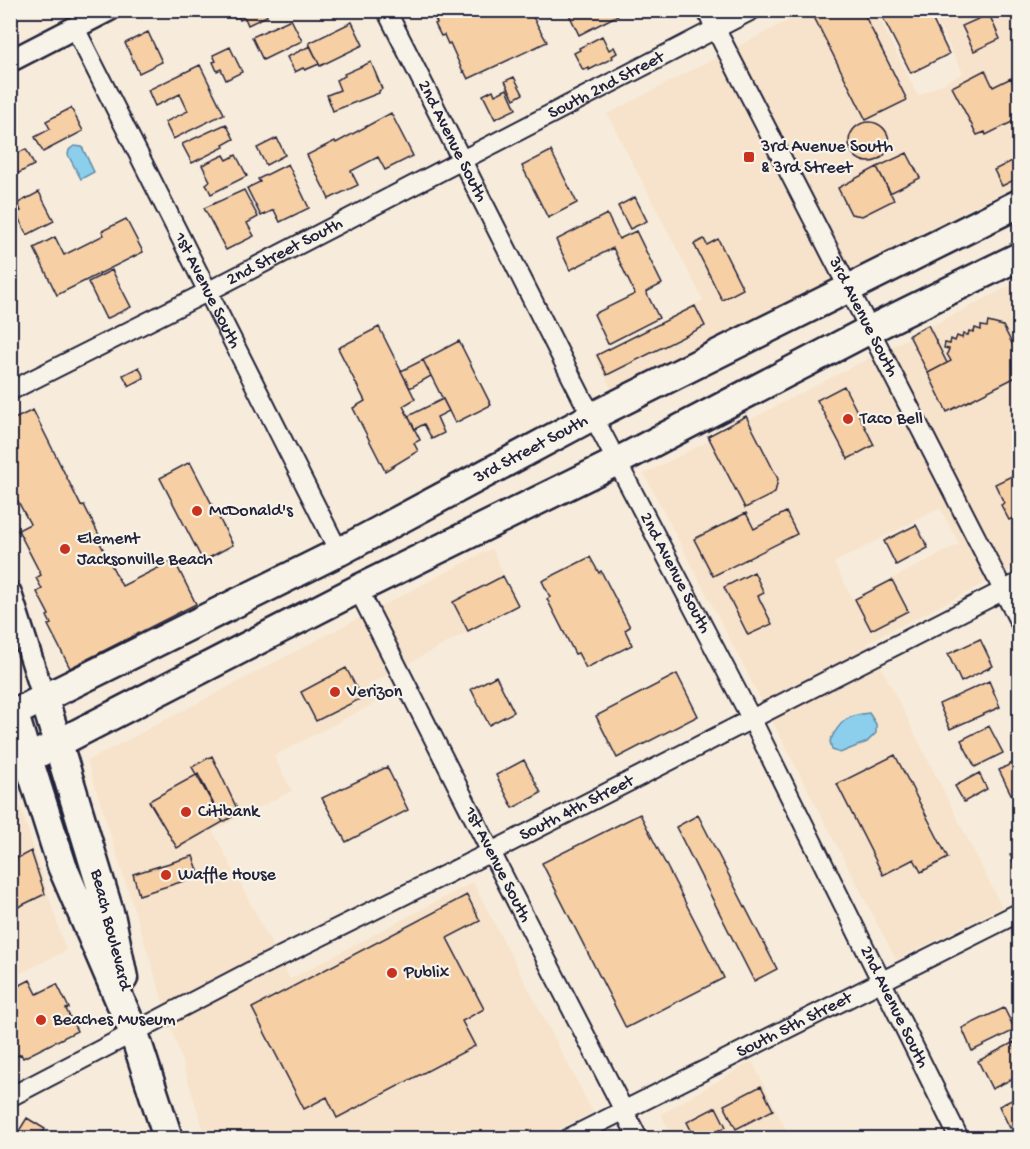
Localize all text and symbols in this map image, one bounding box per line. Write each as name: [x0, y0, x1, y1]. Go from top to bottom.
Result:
street label: South 2nd Street: [545, 46, 669, 124]
street label: 2nd Avenue South: [413, 77, 492, 206]
place label: 3rd Avenue South & 3rd Street: [760, 137, 893, 179]
marker: 3rd Avenue South & 3rd Street: [742, 150, 756, 164]
street label: 2nd Street South: [223, 213, 347, 290]
street label: 1st Avenue South: [169, 228, 245, 352]
street label: 3rd Avenue South: [823, 253, 903, 381]
place label: Taco Bell: [859, 409, 923, 430]
street label: 3rd Street South: [470, 410, 592, 489]
marker: Taco Bell: [841, 412, 855, 426]
place label: McDonald's: [209, 501, 294, 522]
marker: McDonald's: [190, 504, 204, 518]
street label: 2nd Avenue South: [635, 509, 716, 637]
place label: Element Jacksonville Beach: [77, 529, 213, 571]
marker: Element Jacksonville Beach: [58, 542, 72, 556]
place label: Verizon: [346, 682, 403, 703]
marker: Verizon: [328, 685, 342, 699]
street label: South 4th Street: [516, 770, 639, 846]
place label: Citibank: [198, 802, 261, 823]
street label: 1st Avenue South: [459, 802, 536, 926]
marker: Citibank: [179, 805, 193, 819]
place label: Waffle House: [178, 865, 277, 886]
street label: Beach Boulevard: [85, 867, 135, 994]
marker: Waffle House: [159, 868, 173, 882]
street label: 2nd Avenue South: [855, 942, 933, 1072]
place label: Publix: [403, 963, 450, 984]
marker: Publix: [385, 966, 399, 980]
street label: South 5th Street: [733, 987, 857, 1063]
place label: Beaches Museum: [52, 1010, 176, 1031]
marker: Beaches Museum: [34, 1013, 48, 1027]

